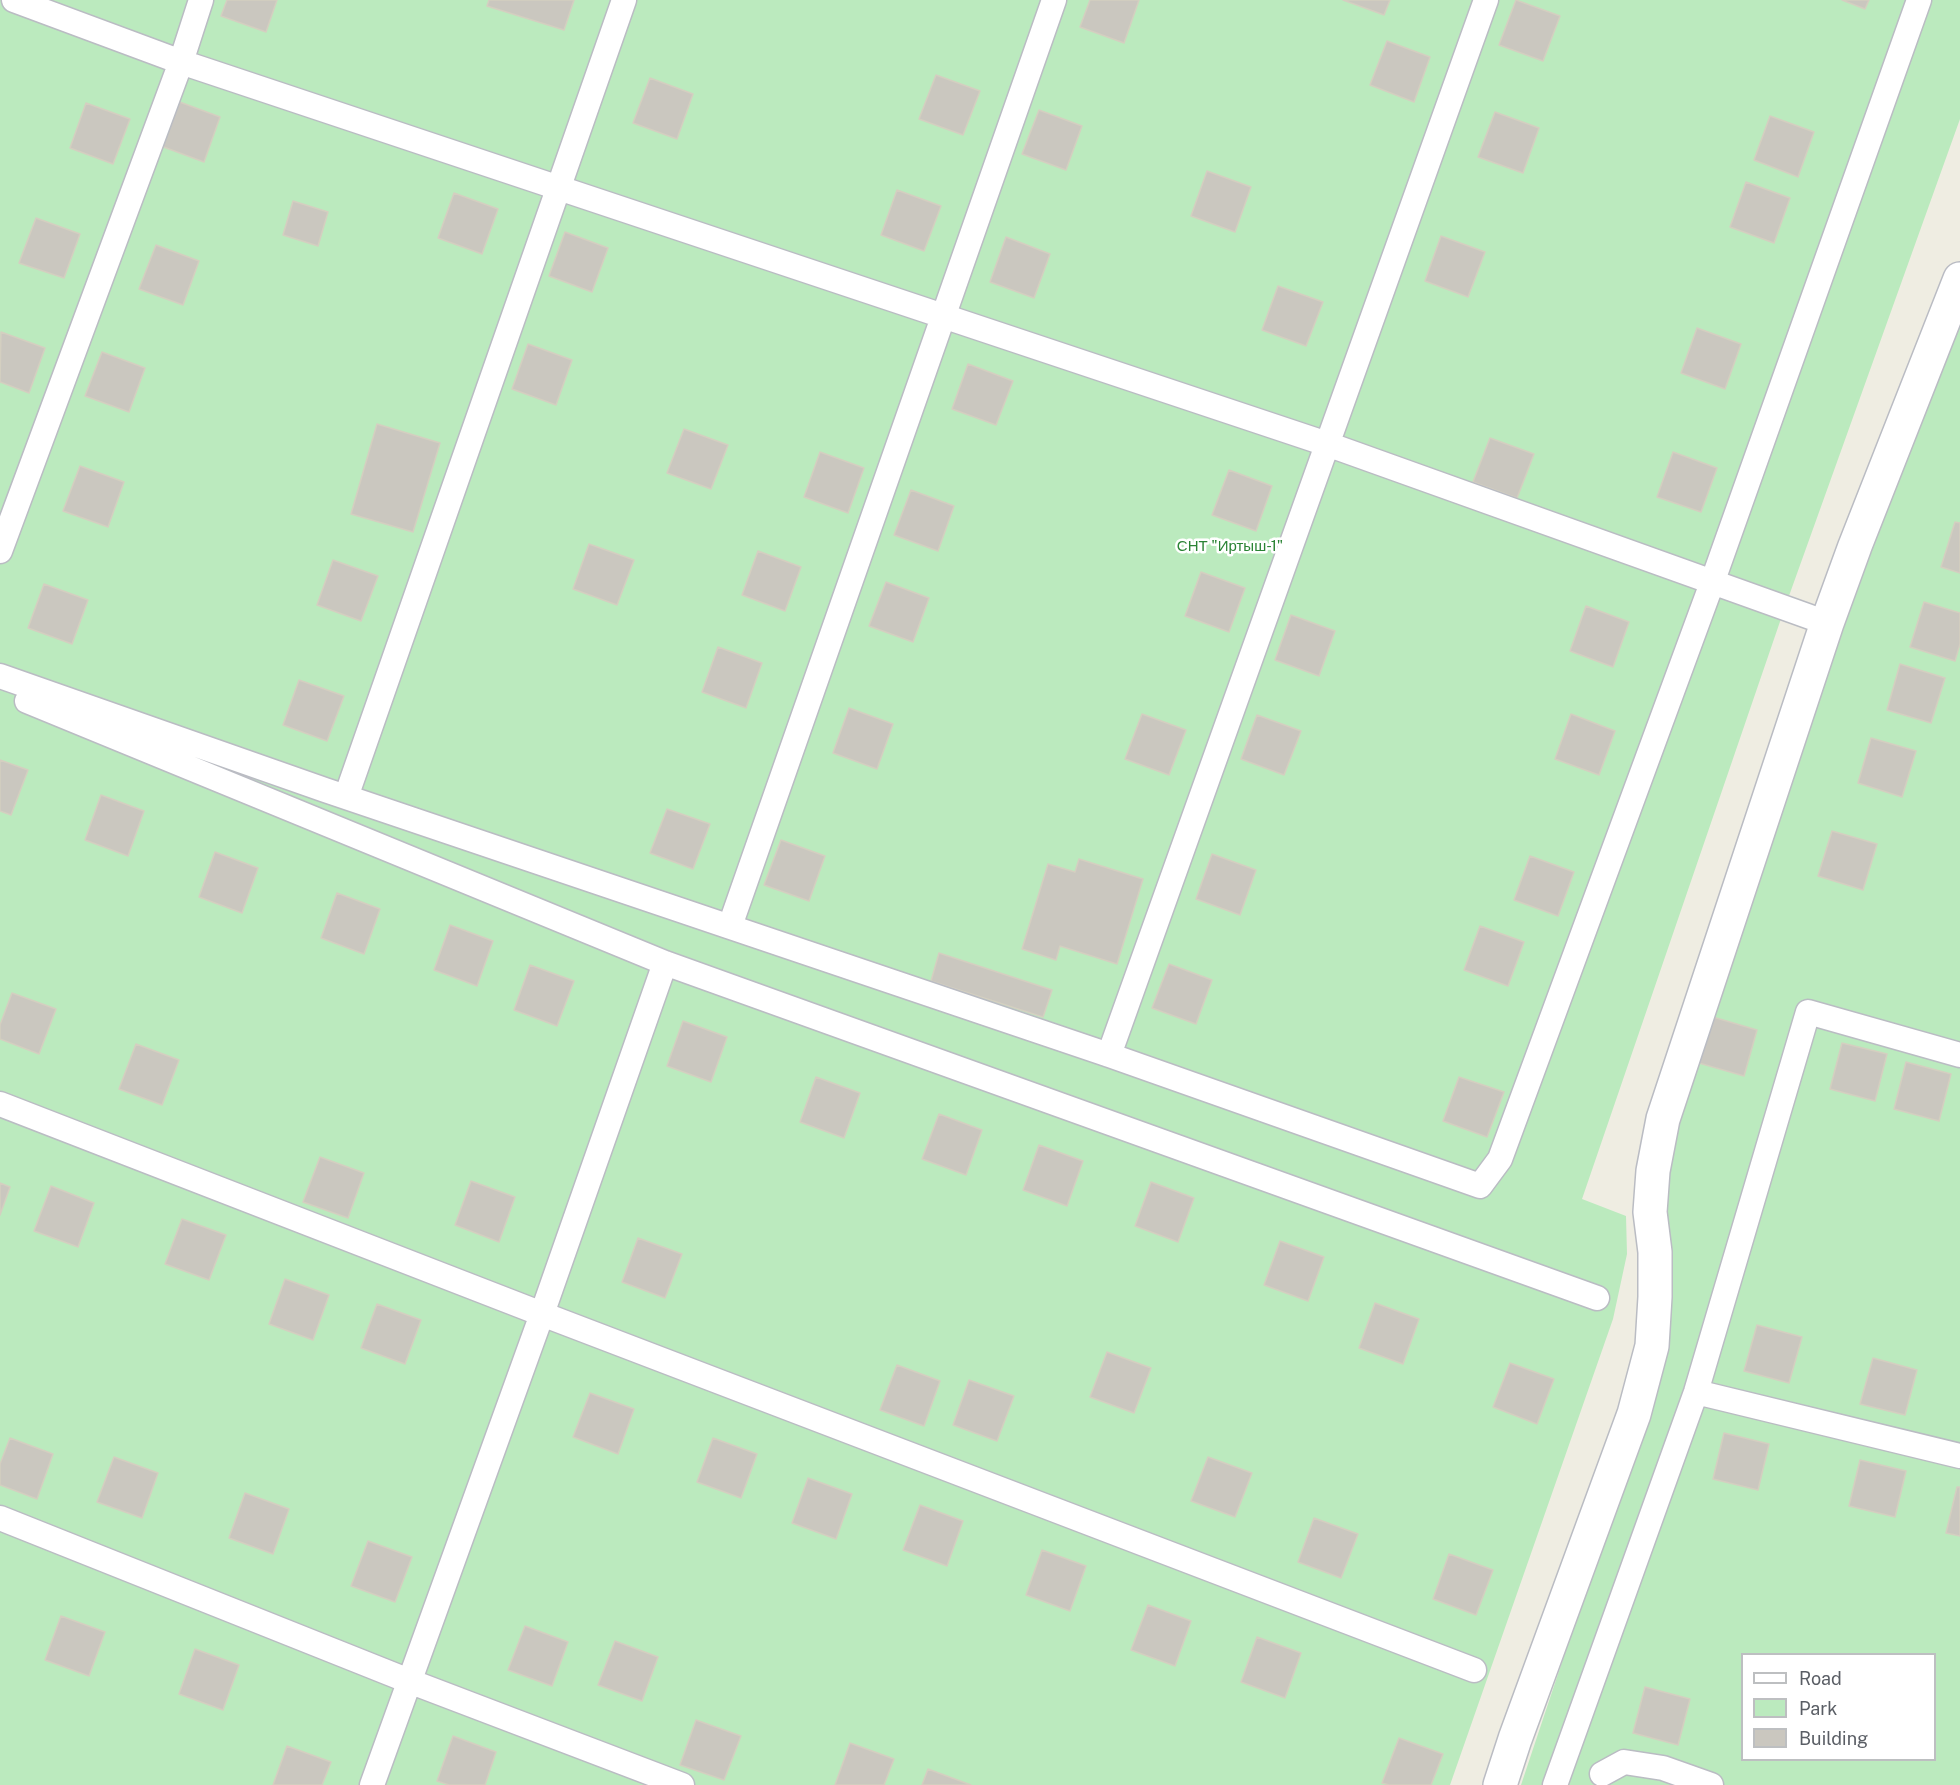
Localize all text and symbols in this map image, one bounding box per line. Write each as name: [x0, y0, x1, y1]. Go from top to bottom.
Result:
park label: СНТ "Иртыш-1": [1177, 537, 1283, 555]
legend: [1741, 1653, 1936, 1761]
text: Road: [1799, 1668, 1842, 1689]
text: Park: [1799, 1698, 1837, 1719]
text: Building: [1799, 1728, 1868, 1749]

